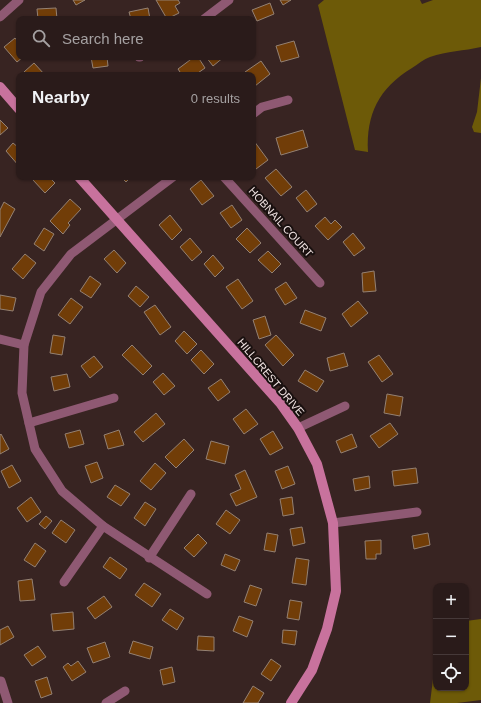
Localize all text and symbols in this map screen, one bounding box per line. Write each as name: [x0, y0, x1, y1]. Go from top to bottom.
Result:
search box: [16, 16, 256, 60]
icon: search: [30, 27, 52, 49]
text: Search here: [62, 30, 144, 47]
text: Nearby: [32, 88, 90, 107]
text: 0 results: [191, 91, 240, 106]
street label: HOBNAIL COURT: [246, 185, 316, 260]
street label: HILLCREST DRIVE: [235, 336, 307, 418]
map controls: [433, 583, 469, 691]
button: +: [433, 583, 469, 619]
button: −: [433, 619, 469, 655]
button: locate: [433, 655, 469, 691]

